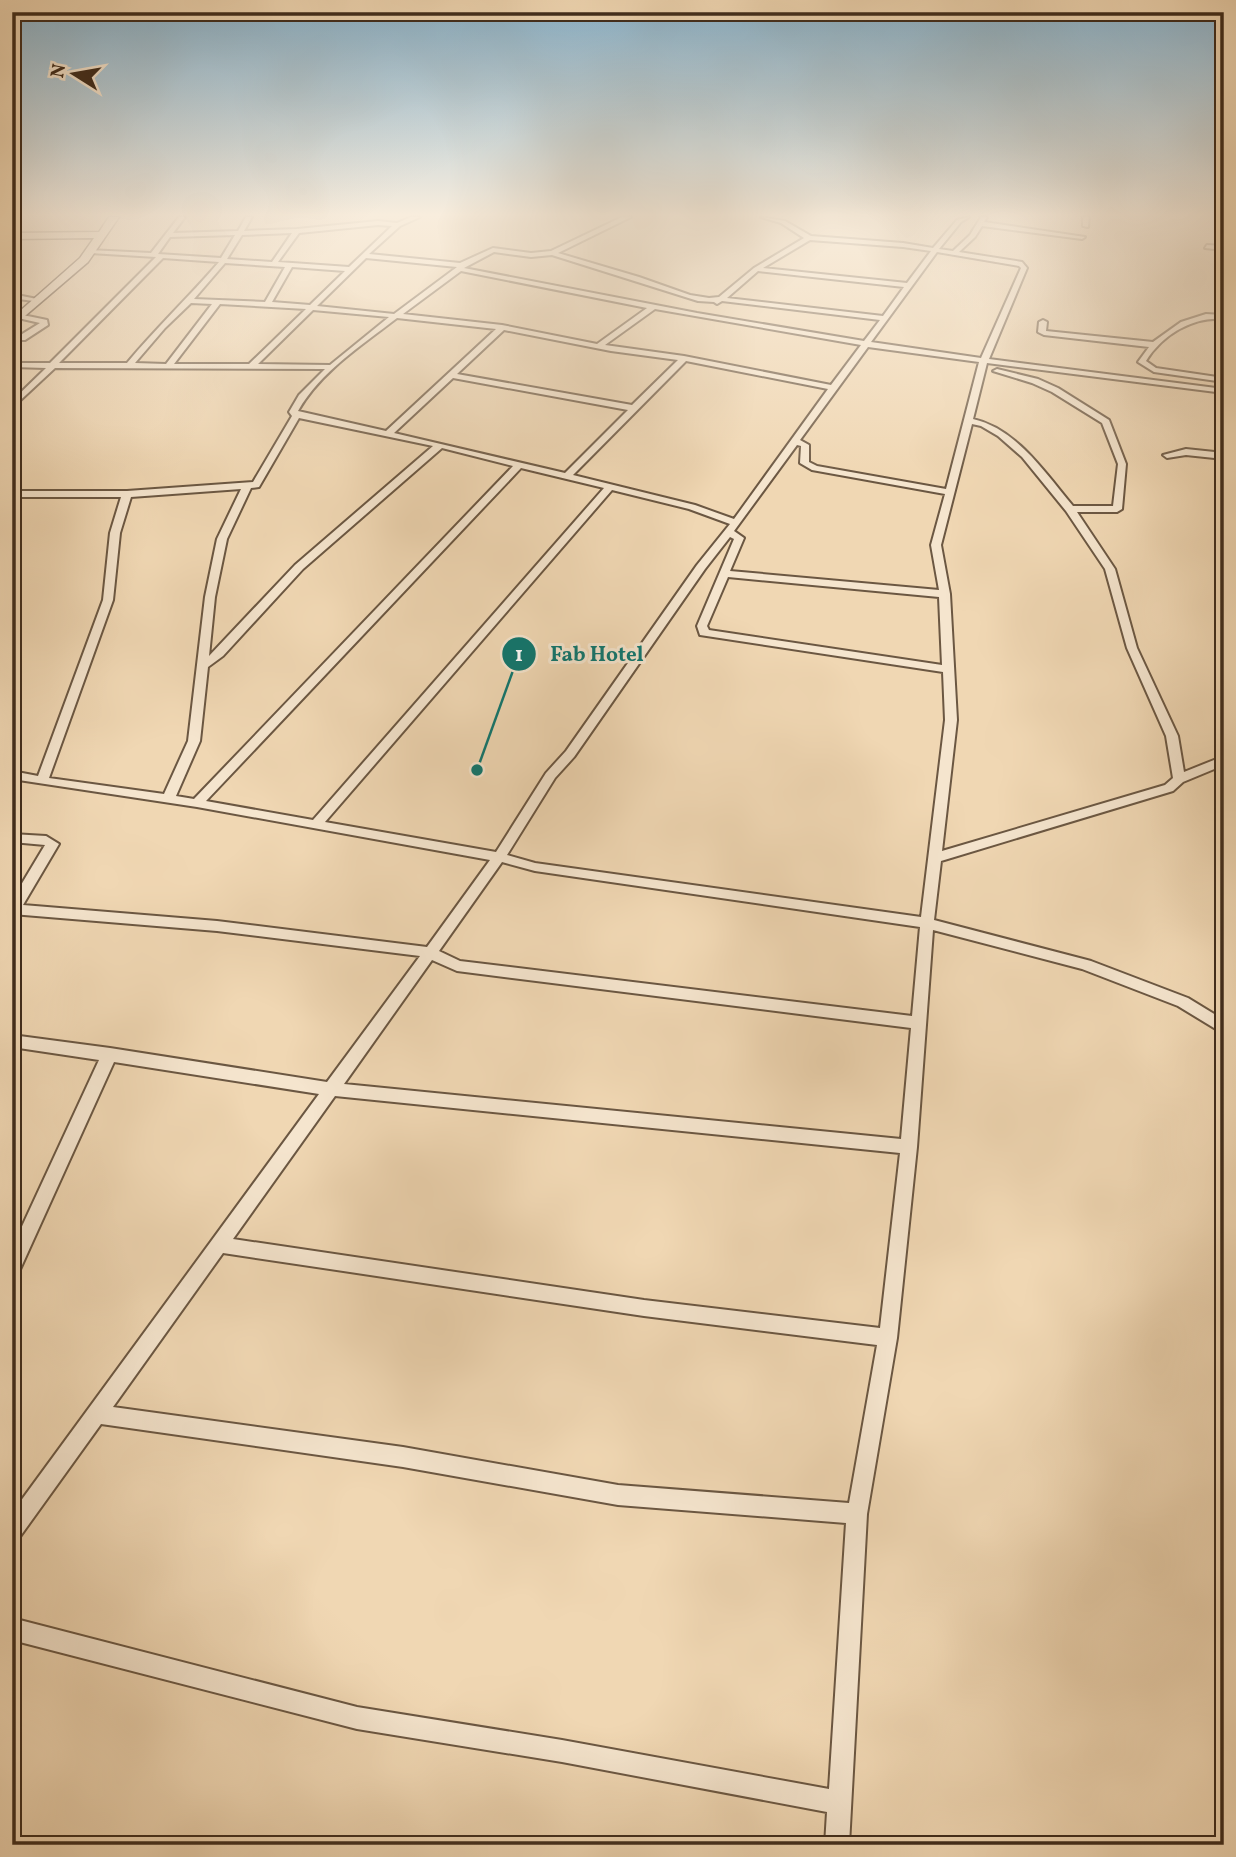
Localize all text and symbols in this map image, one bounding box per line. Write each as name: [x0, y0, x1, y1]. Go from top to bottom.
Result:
north arrow: [38, 38, 108, 108]
text: N: [45, 62, 73, 80]
callout: Fab Hotel: [501, 633, 658, 675]
text: 1: [515, 641, 523, 670]
text: Fab Hotel: [550, 641, 644, 670]

